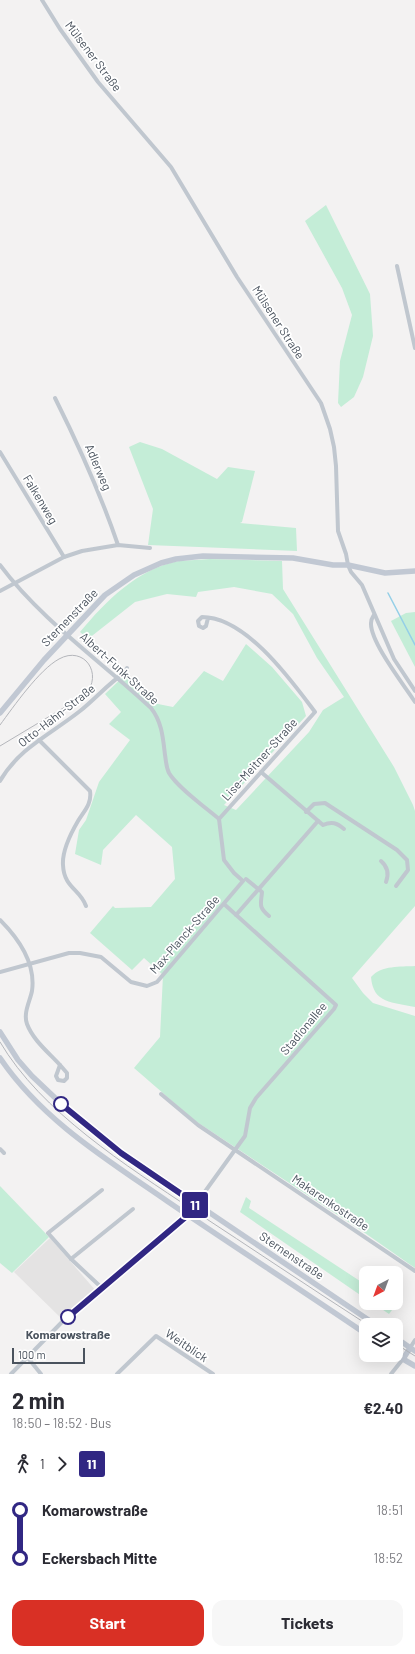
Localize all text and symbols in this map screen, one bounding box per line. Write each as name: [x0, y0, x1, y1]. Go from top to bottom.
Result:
street label: Mülsener Straße: [63, 18, 125, 94]
street label: Mülsener Straße: [250, 283, 308, 361]
street label: Adlerweg: [83, 442, 115, 492]
street label: Falkenweg: [21, 472, 61, 526]
street label: Sternenstraße: [38, 585, 100, 649]
street label: Albert-Funk-Straße: [78, 629, 162, 707]
street label: Otto-Hahn-Straße: [15, 681, 97, 749]
street label: Lise-Meitner-Straße: [218, 715, 300, 803]
street label: Max-Planck-Straße: [146, 892, 222, 976]
street label: Stadionallee: [277, 999, 329, 1057]
unlabelled marker: [53, 1096, 69, 1112]
street label: Makarenkostraße: [290, 1171, 372, 1233]
line badge: 11: [177, 1192, 213, 1218]
text: 11: [190, 1196, 200, 1213]
street label: Sternenstraße: [257, 1228, 327, 1282]
north arrow: [359, 1266, 403, 1310]
map controls: [359, 1266, 403, 1362]
marker: Komarowstraße: [60, 1309, 76, 1325]
button: layers: [359, 1318, 403, 1362]
street label: Weitblick: [163, 1326, 211, 1364]
place label: Komarowstraße: [26, 1327, 111, 1341]
scale bar: [12, 1346, 85, 1365]
text: 100 m: [18, 1348, 46, 1361]
text: 2 min: [12, 1387, 65, 1413]
text: €2.40: [363, 1399, 403, 1417]
text: 18:50 – 18:52 · Bus: [12, 1415, 111, 1431]
icon: walk: [12, 1453, 34, 1475]
icon: forward: [51, 1453, 73, 1475]
text: 11: [87, 1455, 97, 1472]
text: 1: [40, 1456, 45, 1472]
text: Komarowstraße: [42, 1501, 148, 1519]
text: 18:51: [376, 1502, 403, 1518]
text: Eckersbach Mitte: [42, 1549, 157, 1567]
text: 18:52: [374, 1550, 403, 1566]
button: Start: [12, 1600, 204, 1646]
button: Tickets: [212, 1600, 403, 1646]

